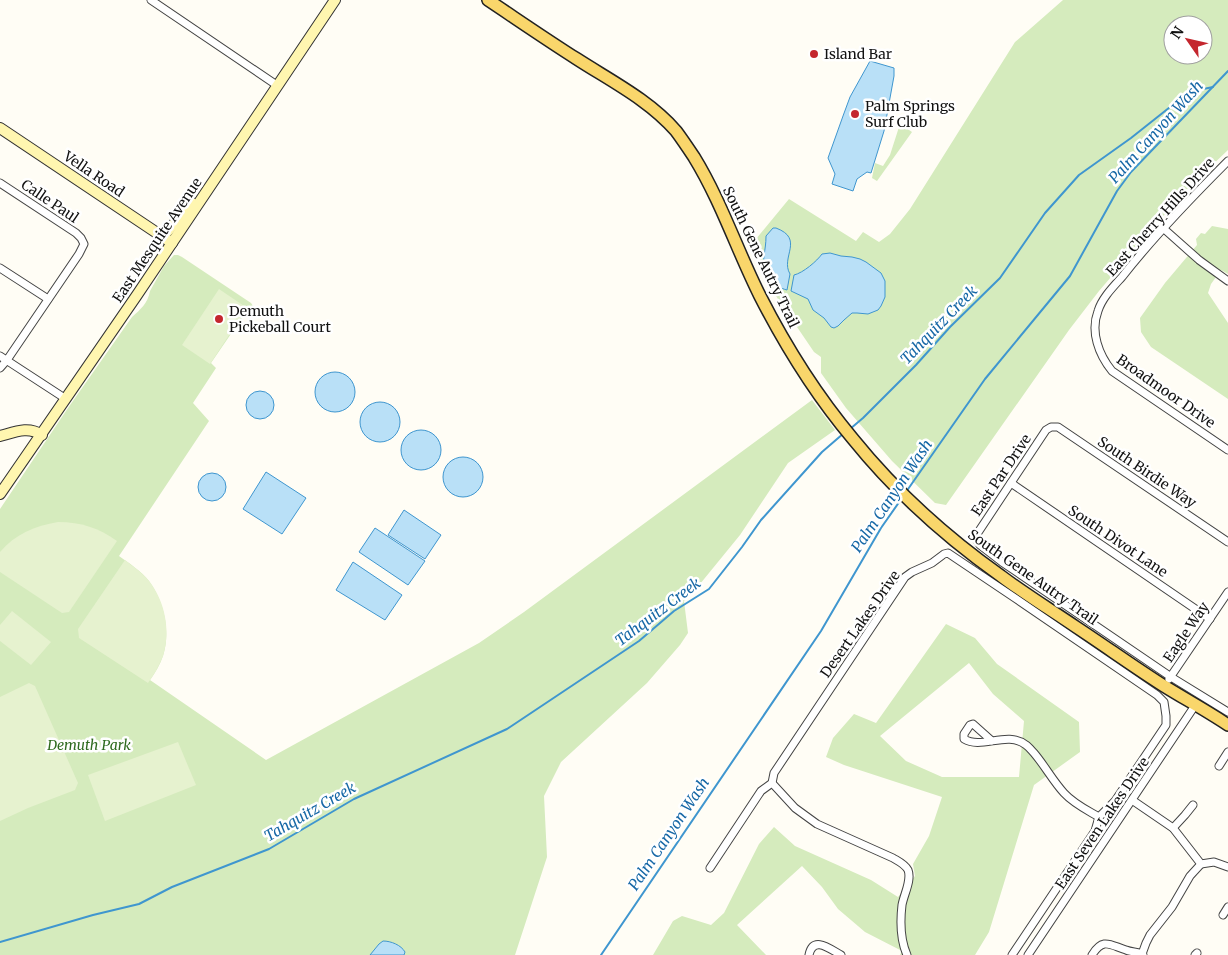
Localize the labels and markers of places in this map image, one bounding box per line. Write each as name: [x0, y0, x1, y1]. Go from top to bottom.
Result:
place label: Island Bar: [824, 45, 892, 63]
marker: Island Bar: [808, 48, 820, 60]
place label: Palm Springs Surf Club: [865, 97, 955, 131]
marker: Palm Springs Surf Club: [849, 108, 861, 120]
place label: Demuth Pickeball Court: [229, 302, 331, 336]
marker: Demuth Pickeball Court: [213, 313, 225, 325]

